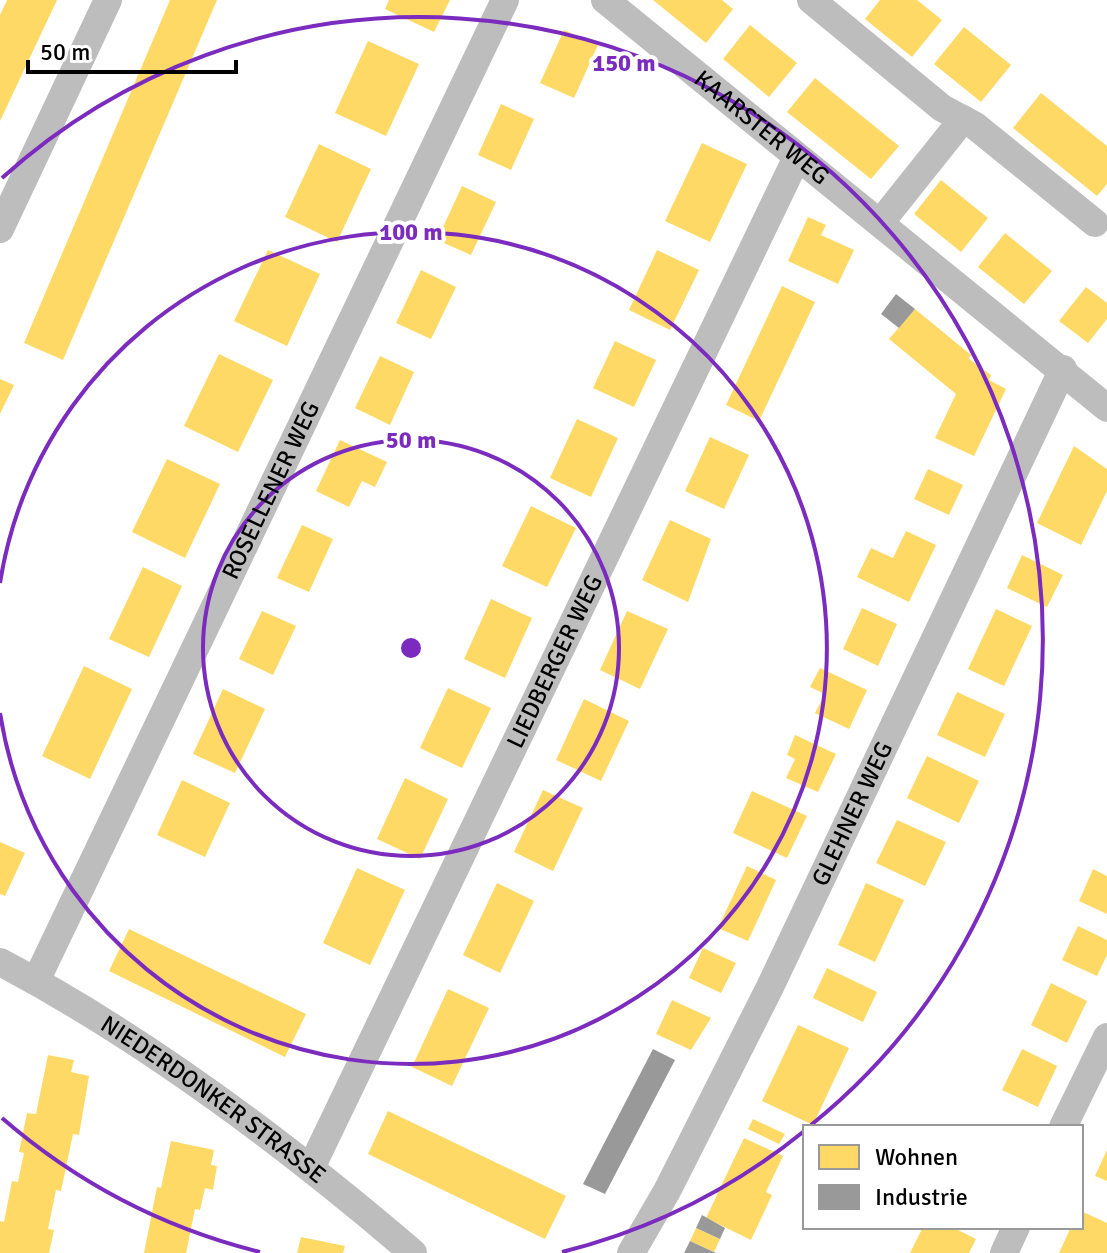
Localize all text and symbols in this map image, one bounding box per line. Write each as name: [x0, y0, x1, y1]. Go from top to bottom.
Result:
scale bar: [28, 24, 236, 74]
text: 50 m: [40, 37, 90, 67]
text: 150 m: [592, 48, 656, 78]
street label: KAARSTER WEG: [688, 64, 835, 191]
text: 100 m: [379, 217, 443, 247]
street label: ROSELLENER WEG: [215, 396, 326, 584]
text: 50 m: [386, 425, 436, 455]
street label: LIEDBERGER WEG: [500, 570, 609, 753]
centre of rings: [397, 634, 425, 662]
street label: GLEHNER WEG: [805, 737, 899, 891]
street label: NIEDERDONKER STRASSE: [95, 1009, 332, 1190]
legend: [803, 1125, 1083, 1229]
text: Wohnen: [875, 1142, 958, 1172]
text: Industrie: [875, 1182, 968, 1212]

